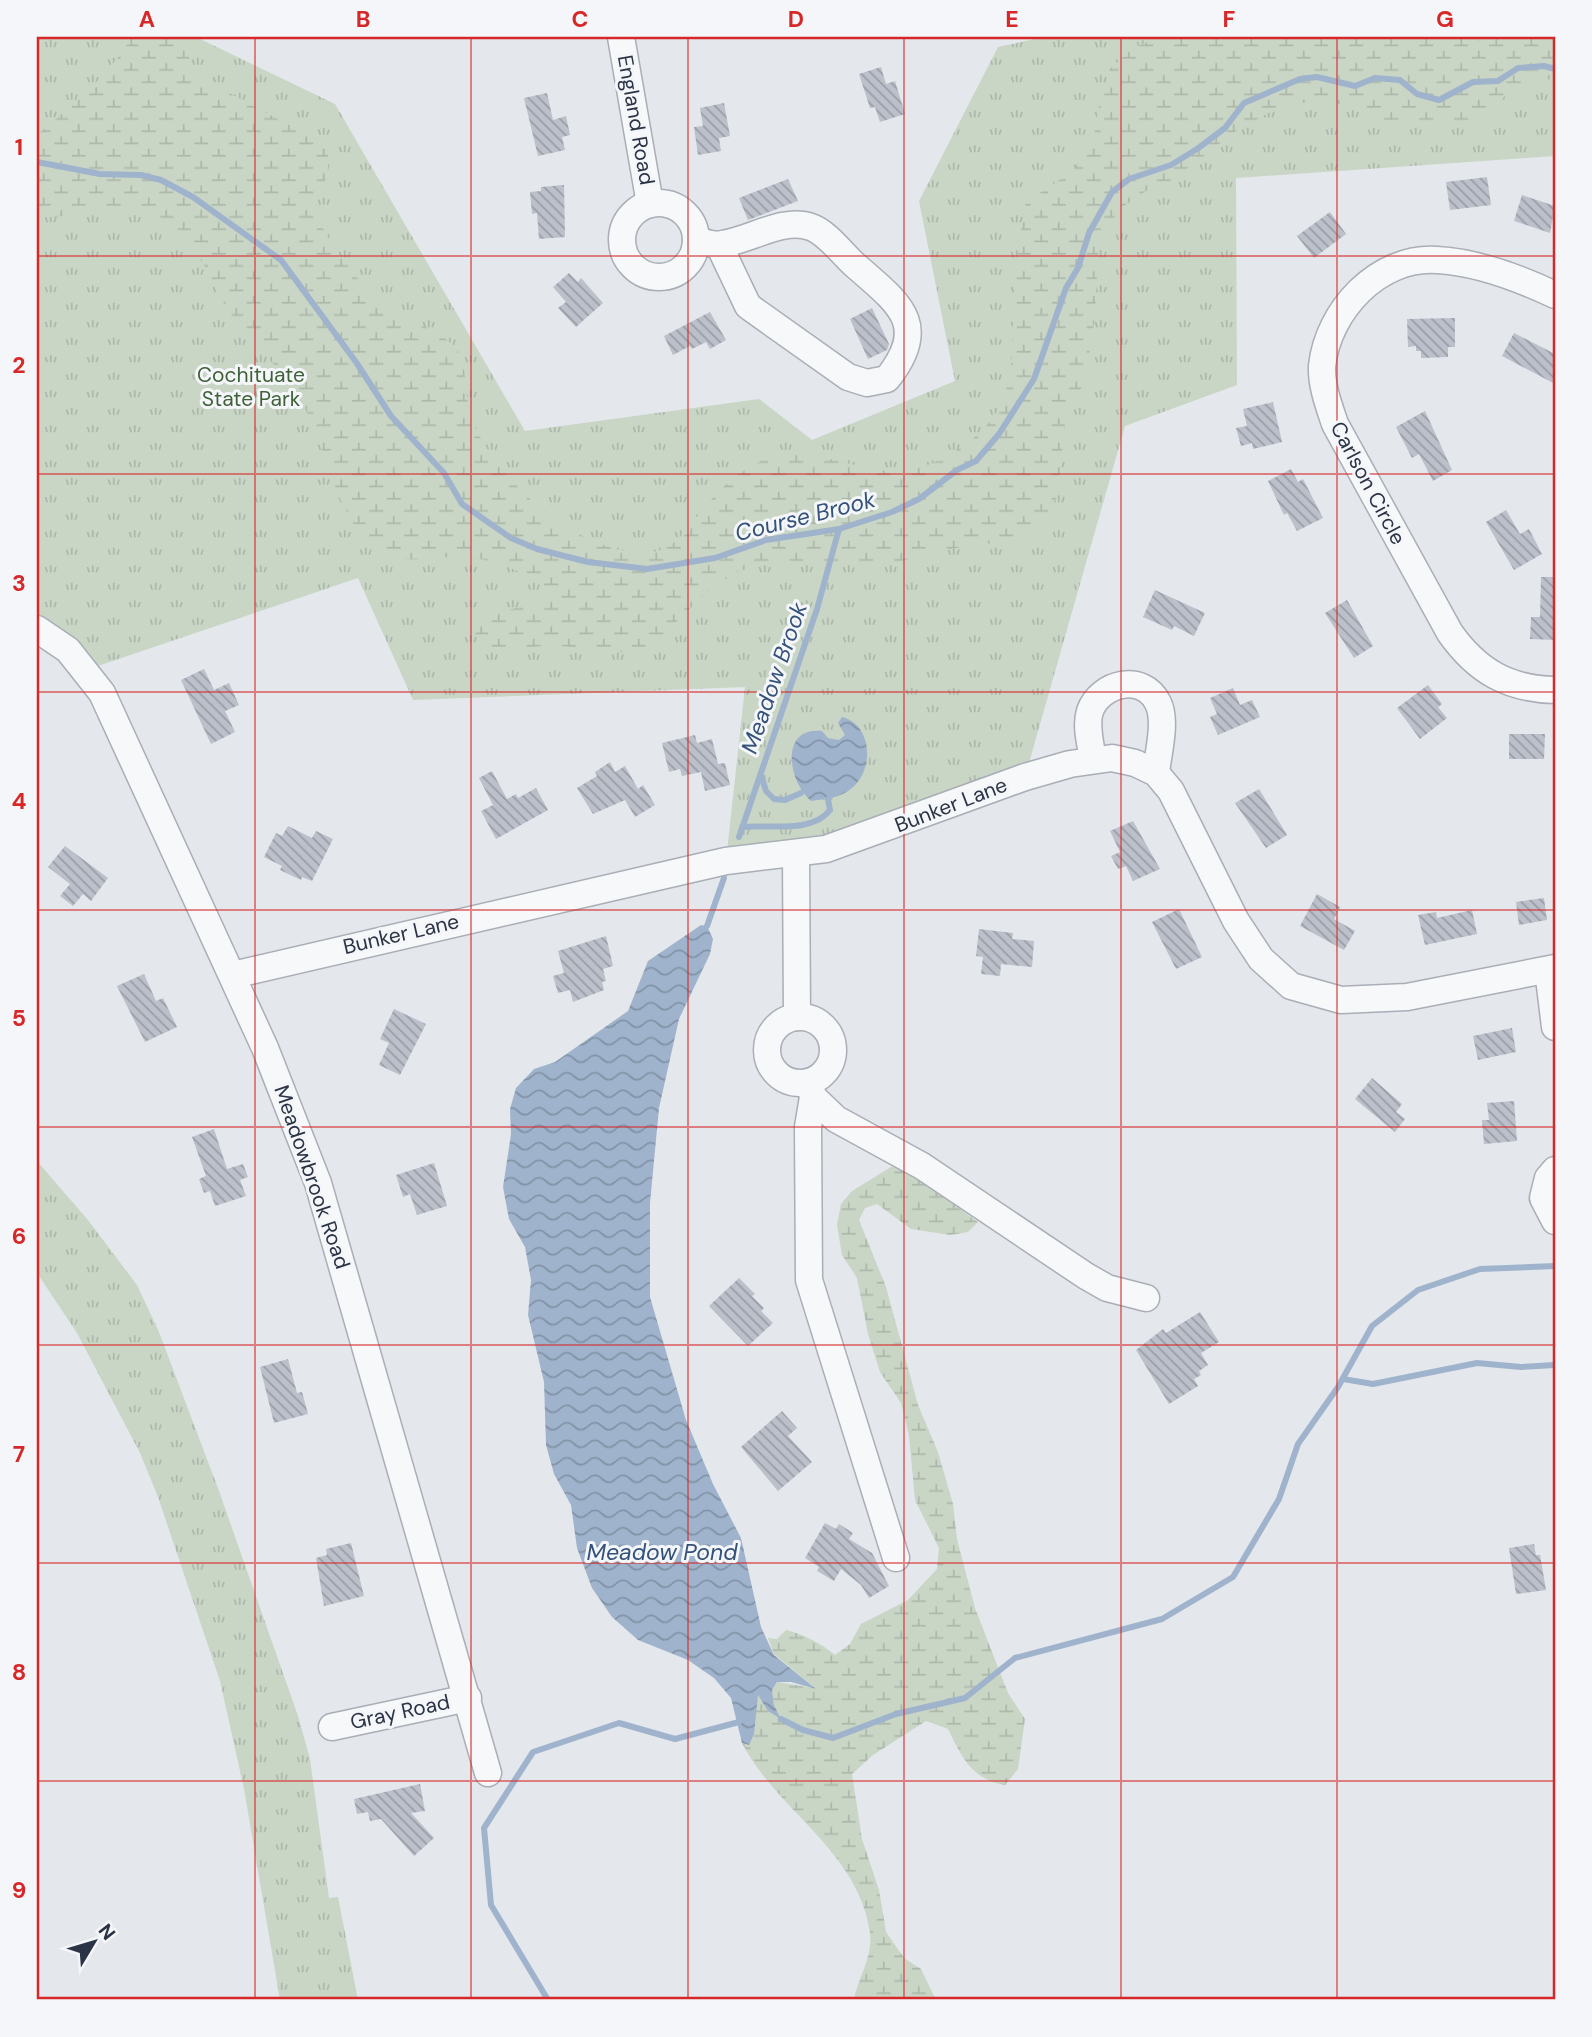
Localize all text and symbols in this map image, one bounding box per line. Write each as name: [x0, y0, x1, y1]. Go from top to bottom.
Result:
text: A: [139, 4, 155, 34]
text: B: [356, 4, 370, 34]
text: C: [572, 4, 588, 34]
text: D: [788, 4, 804, 34]
text: E: [1005, 4, 1019, 34]
text: F: [1223, 4, 1236, 34]
text: G: [1436, 4, 1454, 34]
street label: England Road: [611, 53, 661, 187]
text: 1: [15, 132, 23, 162]
text: 2: [12, 350, 26, 380]
park label: Cochituate State Park: [197, 361, 305, 413]
street label: Carlson Circle: [1324, 417, 1412, 550]
water label: Course Brook: [732, 484, 879, 548]
text: 3: [12, 568, 26, 598]
water label: Meadow Brook: [734, 598, 814, 758]
street label: Bunker Lane: [891, 771, 1011, 839]
text: 4: [12, 786, 27, 816]
street label: Bunker Lane: [340, 907, 462, 961]
text: 5: [12, 1003, 26, 1033]
street label: Meadowbrook Road: [267, 1081, 357, 1273]
text: 6: [12, 1221, 26, 1251]
text: 7: [13, 1439, 25, 1469]
water label: Meadow Pond: [587, 1537, 738, 1567]
text: 8: [12, 1657, 26, 1687]
street label: Gray Road: [348, 1688, 452, 1736]
text: 9: [12, 1875, 26, 1905]
north arrow: [60, 1908, 130, 1978]
text: N: [93, 1919, 121, 1945]

